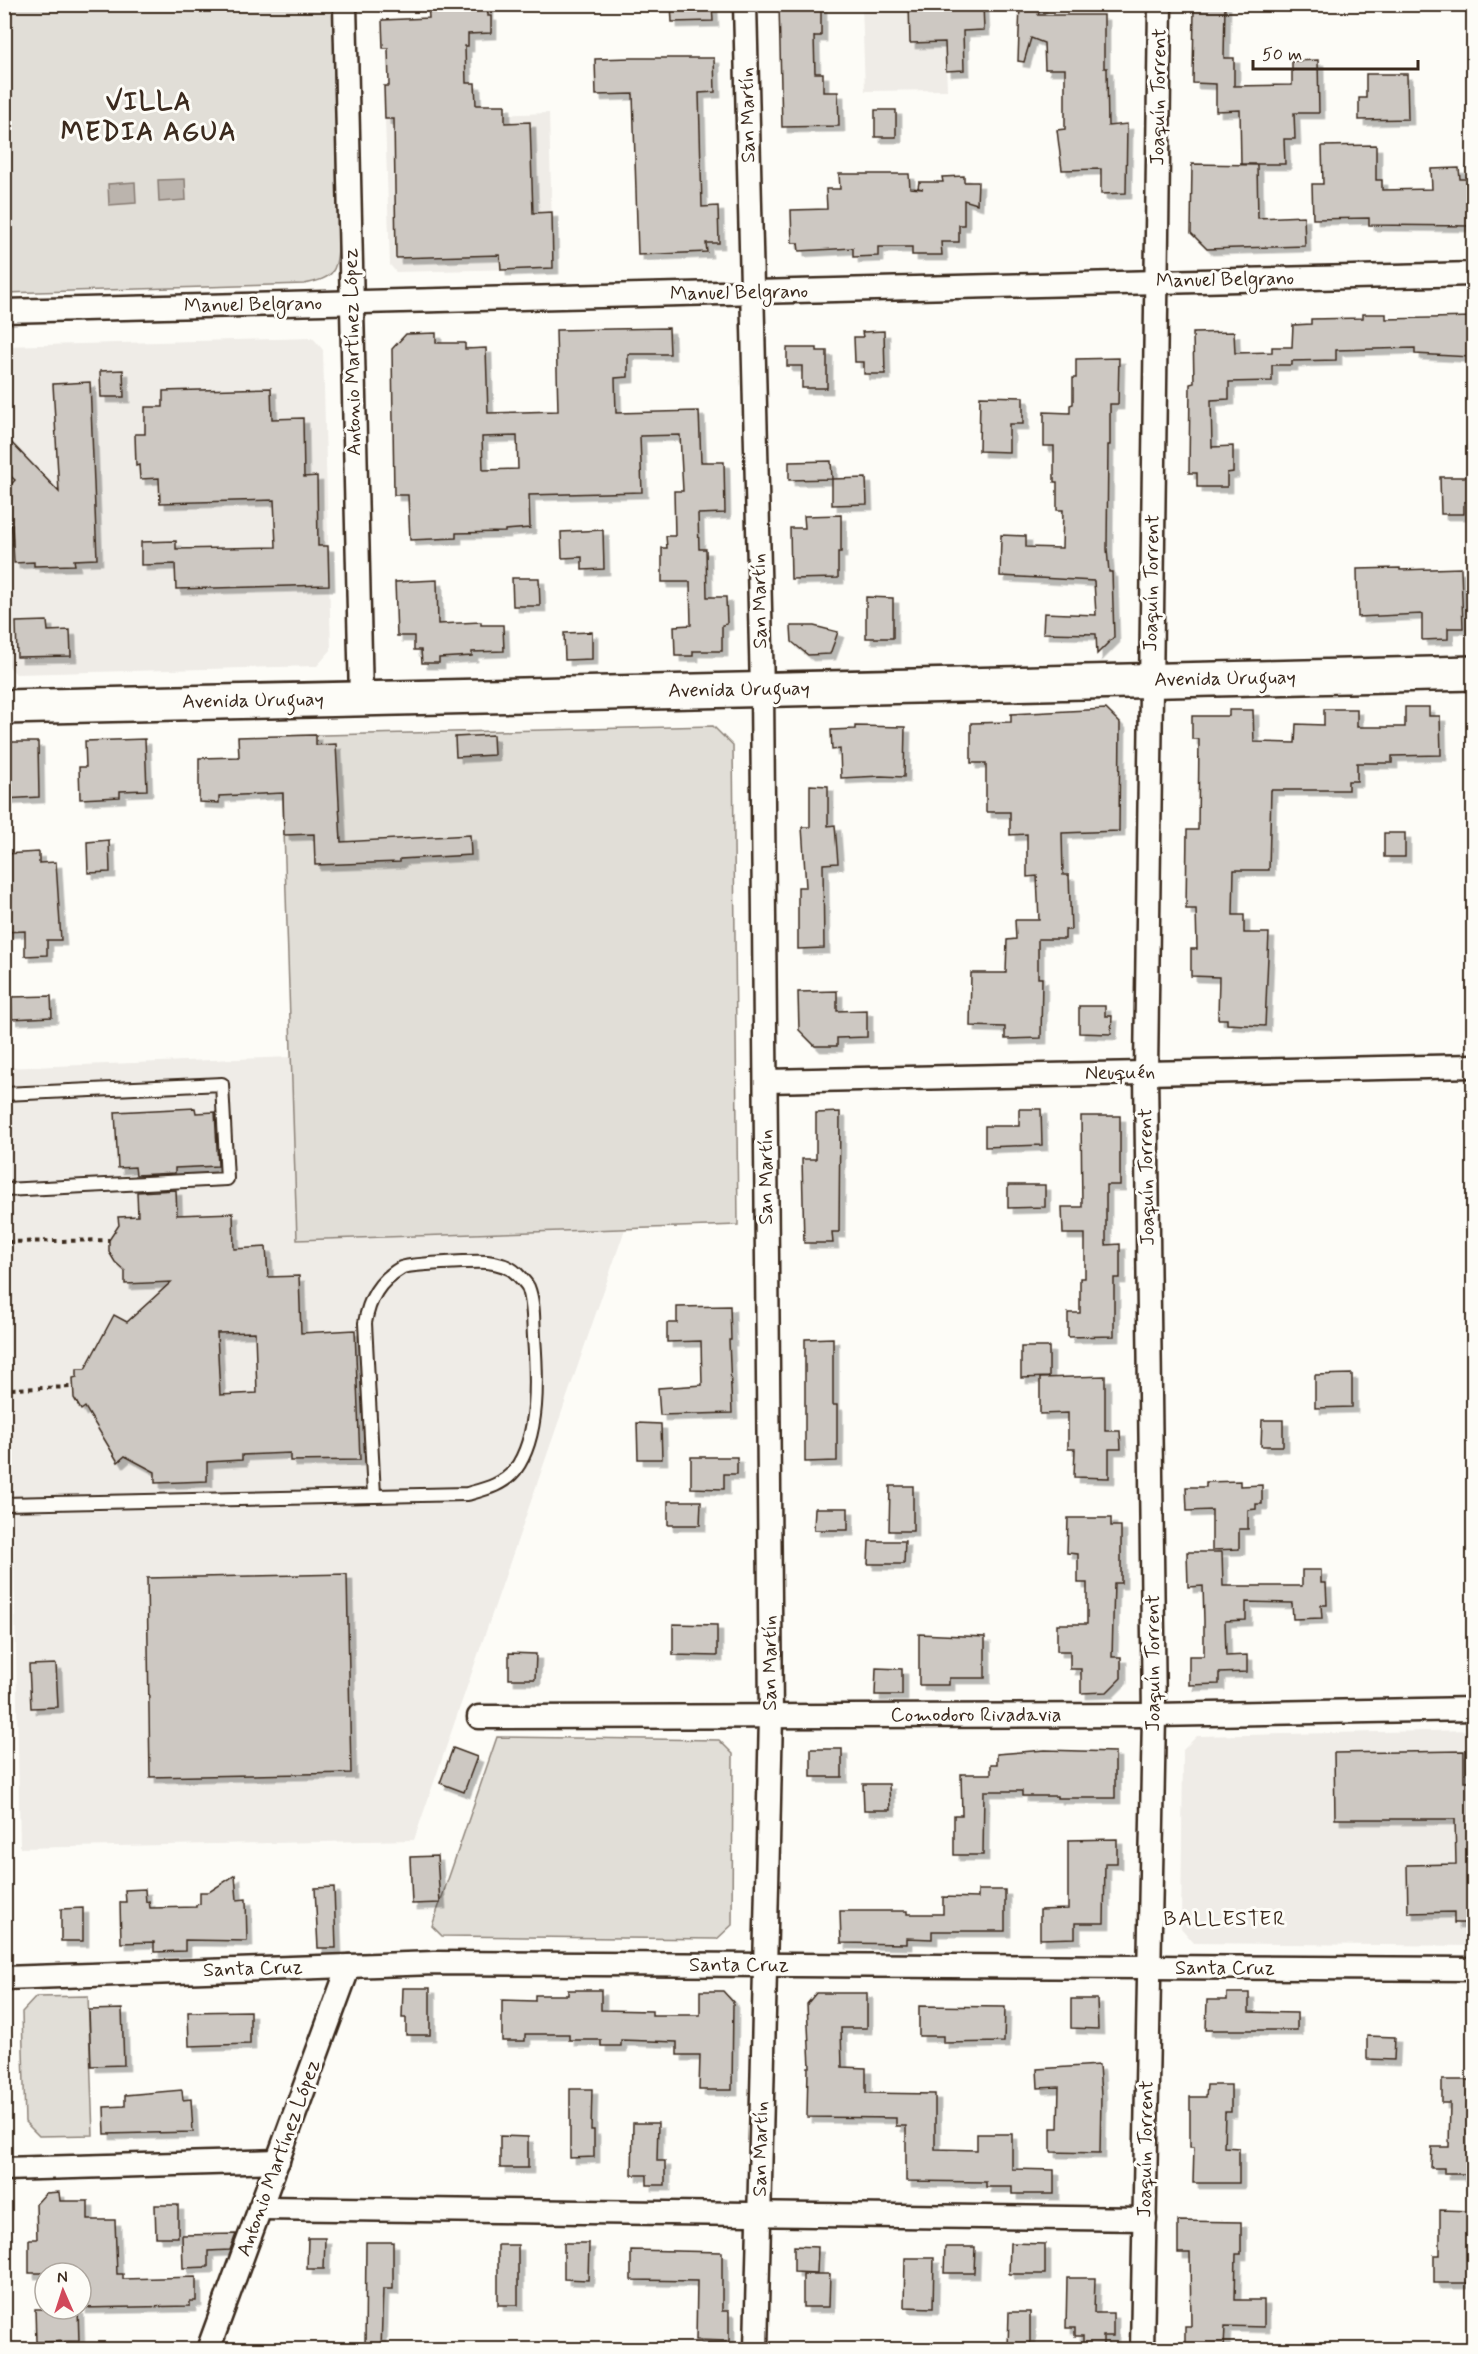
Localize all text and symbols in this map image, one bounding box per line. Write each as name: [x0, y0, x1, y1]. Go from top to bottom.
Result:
street label: Joaquín Torrent: [1144, 28, 1174, 166]
scale bar: [1253, 33, 1418, 71]
text: 50 m: [1262, 43, 1302, 67]
street label: San Martín: [734, 67, 762, 163]
district label: VILLA MEDIA AGUA: [61, 86, 237, 150]
street label: Antonio Martínez López: [338, 248, 368, 456]
street label: Manuel Belgrano: [1156, 265, 1294, 296]
street label: Manuel Belgrano: [670, 278, 808, 309]
street label: Manuel Belgrano: [184, 290, 322, 321]
street label: Joaquín Torrent: [1137, 514, 1167, 652]
street label: San Martín: [746, 553, 774, 649]
street label: Avenida Uruguay: [1154, 664, 1296, 696]
street label: Avenida Uruguay: [668, 675, 810, 707]
street label: Avenida Uruguay: [182, 686, 324, 718]
street label: Neuquén: [1085, 1059, 1155, 1087]
street label: Joaquín Torrent: [1132, 1108, 1162, 1246]
street label: San Martín: [753, 1129, 780, 1225]
street label: Joaquín Torrent: [1140, 1594, 1167, 1732]
street label: San Martín: [757, 1615, 784, 1711]
street label: Comodoro Rivadavia: [890, 1702, 1062, 1729]
district label: BALLESTER: [1163, 1905, 1287, 1933]
street label: Santa Cruz: [689, 1952, 789, 1979]
street label: Santa Cruz: [203, 1954, 303, 1984]
street label: Santa Cruz: [1175, 1955, 1275, 1982]
street label: Antonio Martínez López: [231, 2056, 327, 2260]
street label: Joaquín Torrent: [1131, 2080, 1161, 2218]
street label: San Martín: [747, 2101, 775, 2197]
north arrow: [33, 2261, 93, 2321]
text: N: [56, 2267, 68, 2288]

